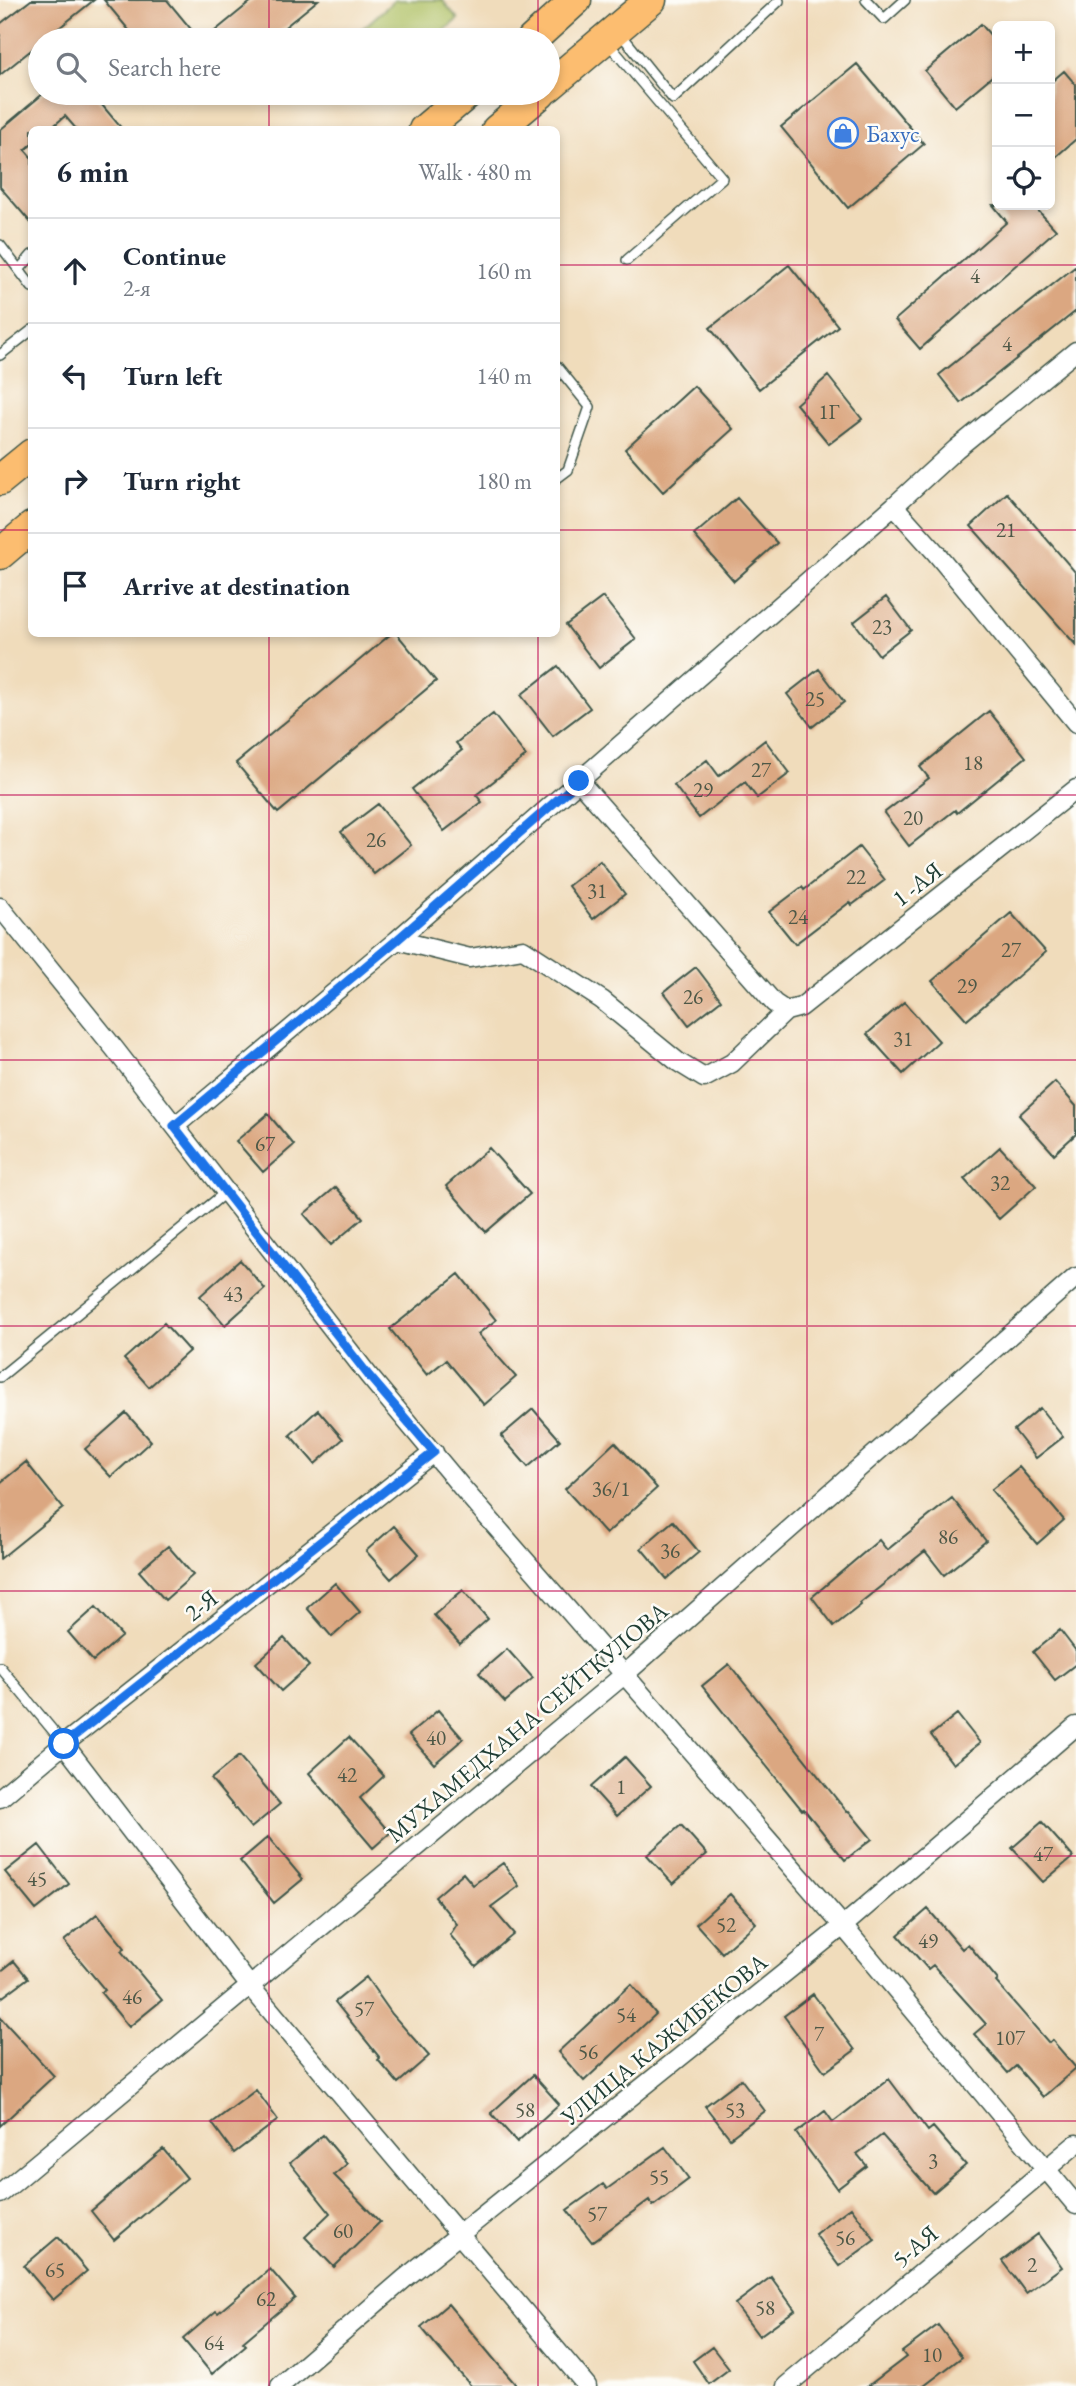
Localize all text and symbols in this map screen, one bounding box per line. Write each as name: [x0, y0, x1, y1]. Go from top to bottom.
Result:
map controls: [992, 21, 1055, 210]
button: +: [992, 21, 1055, 84]
search box: [28, 28, 560, 105]
icon: search: [52, 48, 90, 86]
text: Search here: [108, 50, 221, 84]
button: −: [992, 84, 1055, 147]
shop icon: Бахус: [826, 116, 860, 150]
place label: Бахус: [866, 118, 920, 149]
button: locate: [992, 147, 1055, 210]
text: 6 min: [56, 152, 129, 191]
text: Walk · 480 m: [418, 157, 532, 187]
text: Continue: [123, 239, 226, 273]
icon: ahead: [56, 252, 94, 290]
text: 160 m: [476, 256, 532, 286]
house number: 4: [970, 262, 981, 289]
text: 2-я: [123, 273, 151, 303]
house number: 4: [1002, 330, 1013, 357]
icon: left: [56, 357, 94, 395]
text: Turn left: [123, 359, 222, 393]
text: 140 m: [476, 361, 532, 391]
house number: 1Г: [819, 398, 840, 425]
icon: right: [56, 462, 94, 500]
text: Turn right: [123, 464, 241, 498]
text: 180 m: [476, 466, 532, 496]
house number: 21: [996, 516, 1016, 543]
icon: arrive: [56, 567, 94, 605]
text: Arrive at destination: [123, 569, 350, 603]
house number: 23: [872, 613, 892, 640]
house number: 25: [805, 685, 825, 712]
house number: 18: [963, 749, 983, 776]
house number: 27: [751, 756, 772, 783]
route end: [563, 765, 594, 796]
house number: 29: [693, 776, 713, 803]
house number: 20: [903, 804, 923, 831]
house number: 26: [366, 826, 386, 853]
street label: 1 -АЯ: [886, 855, 948, 913]
house number: 22: [846, 863, 866, 890]
house number: 31: [587, 877, 607, 904]
house number: 24: [788, 903, 809, 930]
house number: 27: [1001, 936, 1022, 963]
house number: 29: [957, 972, 977, 999]
house number: 26: [683, 983, 703, 1010]
house number: 31: [893, 1025, 913, 1052]
house number: 67: [255, 1130, 276, 1157]
house number: 32: [990, 1169, 1010, 1196]
house number: 43: [223, 1280, 243, 1307]
house number: 36/1: [592, 1475, 630, 1502]
house number: 86: [938, 1523, 958, 1550]
house number: 36: [660, 1537, 680, 1564]
street label: 2-Я: [178, 1582, 224, 1628]
street label: МУХАМЕДХАНА СЕЙТКУЛОВА: [380, 1595, 675, 1849]
house number: 40: [426, 1724, 446, 1751]
route start: [48, 1728, 79, 1759]
house number: 42: [337, 1761, 357, 1788]
house number: 1: [616, 1773, 626, 1800]
house number: 47: [1033, 1840, 1054, 1867]
house number: 45: [27, 1865, 47, 1892]
house number: 52: [716, 1911, 736, 1938]
house number: 49: [918, 1927, 938, 1954]
street label: УЛИЦА КАЖИБЕКОВА: [554, 1946, 774, 2132]
house number: 46: [122, 1983, 142, 2010]
house number: 57: [354, 1995, 375, 2022]
house number: 54: [616, 2001, 637, 2028]
house number: 7: [814, 2020, 825, 2047]
house number: 107: [995, 2024, 1026, 2051]
house number: 56: [578, 2038, 598, 2065]
house number: 58: [515, 2096, 535, 2123]
house number: 53: [725, 2096, 745, 2123]
house number: 3: [928, 2147, 938, 2174]
house number: 55: [649, 2163, 669, 2190]
house number: 57: [587, 2200, 608, 2227]
house number: 60: [333, 2217, 353, 2244]
street label: 5-АЯ: [886, 2218, 944, 2274]
house number: 56: [835, 2224, 855, 2251]
house number: 2: [1027, 2251, 1037, 2278]
house number: 65: [45, 2256, 65, 2283]
house number: 62: [256, 2285, 276, 2312]
house number: 58: [755, 2294, 775, 2321]
house number: 64: [204, 2329, 225, 2356]
house number: 10: [922, 2341, 942, 2368]

